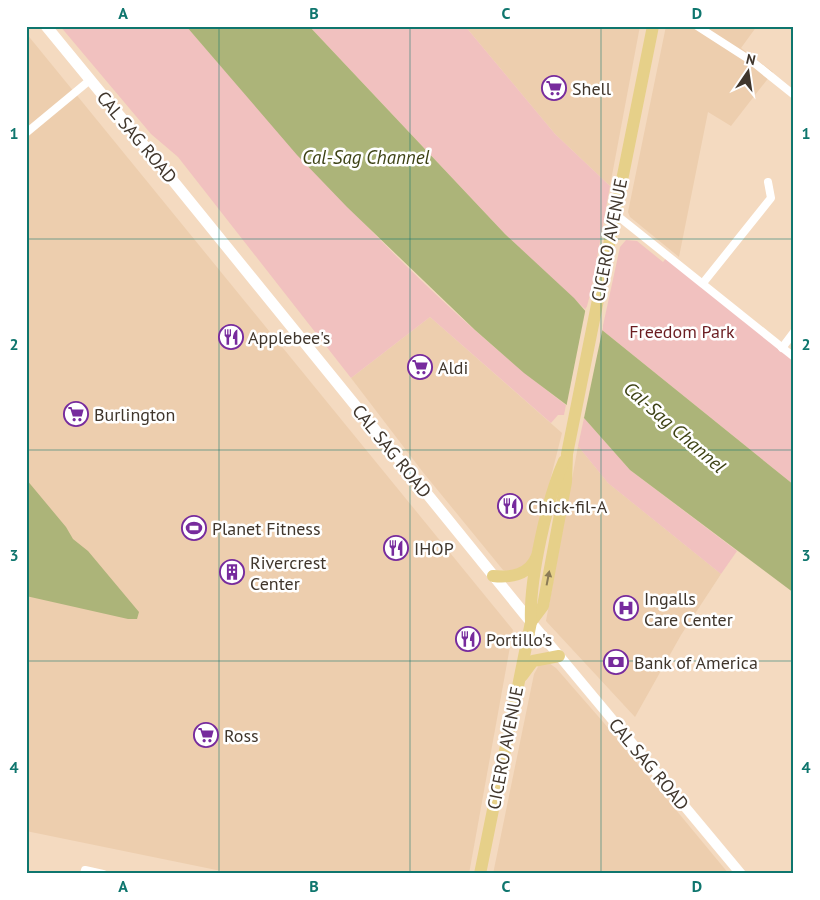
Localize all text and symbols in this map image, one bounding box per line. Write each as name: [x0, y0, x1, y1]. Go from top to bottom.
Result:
text: A: [118, 3, 128, 23]
text: B: [309, 3, 319, 23]
text: C: [502, 3, 511, 23]
text: D: [692, 3, 702, 23]
north arrow: [722, 48, 772, 98]
text: N: [744, 50, 757, 69]
supermarket icon: Shell: [541, 75, 567, 101]
place label: Shell: [572, 77, 612, 100]
street label: CAL SAG ROAD: [92, 86, 182, 188]
text: 1: [9, 123, 19, 143]
text: 1: [801, 123, 811, 143]
water label: Cal-Sag Channel: [302, 145, 430, 169]
street label: CICERO AVENUE: [586, 176, 632, 304]
park label: Freedom Park: [629, 320, 735, 343]
restaurant icon: Applebee's: [218, 324, 244, 350]
place label: Applebee's: [248, 326, 330, 349]
text: 2: [9, 334, 19, 354]
text: 2: [801, 334, 811, 354]
supermarket icon: Aldi: [407, 354, 433, 380]
place label: Aldi: [438, 356, 468, 379]
water label: Cal-Sag Channel: [619, 376, 731, 478]
street label: CAL SAG ROAD: [347, 400, 437, 502]
supermarket icon: Burlington: [63, 401, 89, 427]
place label: Burlington: [94, 403, 175, 426]
restaurant icon: Chick-fil-A: [497, 493, 523, 519]
place label: Chick-fil-A: [528, 495, 608, 518]
sports icon: Planet Fitness: [181, 515, 207, 541]
place label: Planet Fitness: [212, 517, 321, 540]
restaurant icon: IHOP: [383, 535, 409, 561]
place label: IHOP: [414, 537, 454, 560]
text: 3: [9, 545, 19, 565]
text: 3: [801, 545, 811, 565]
place label: Rivercrest Center: [250, 551, 326, 595]
building icon: Rivercrest Center: [219, 559, 245, 585]
one-way arrow: [545, 569, 553, 585]
place label: Ingalls Care Center: [644, 587, 733, 631]
hospital icon: Ingalls Care Center: [613, 595, 639, 621]
restaurant icon: Portillo's: [455, 626, 481, 652]
place label: Portillo's: [486, 628, 552, 651]
bank icon: Bank of America: [603, 649, 629, 675]
place label: Bank of America: [634, 651, 758, 674]
street label: CICERO AVENUE: [482, 684, 528, 812]
street label: CAL SAG ROAD: [604, 713, 694, 815]
supermarket icon: Ross: [193, 722, 219, 748]
place label: Ross: [224, 724, 259, 747]
text: 4: [9, 757, 19, 777]
text: 4: [801, 757, 811, 777]
text: A: [118, 876, 128, 896]
text: B: [309, 876, 319, 896]
text: C: [502, 876, 511, 896]
text: D: [692, 876, 702, 896]

